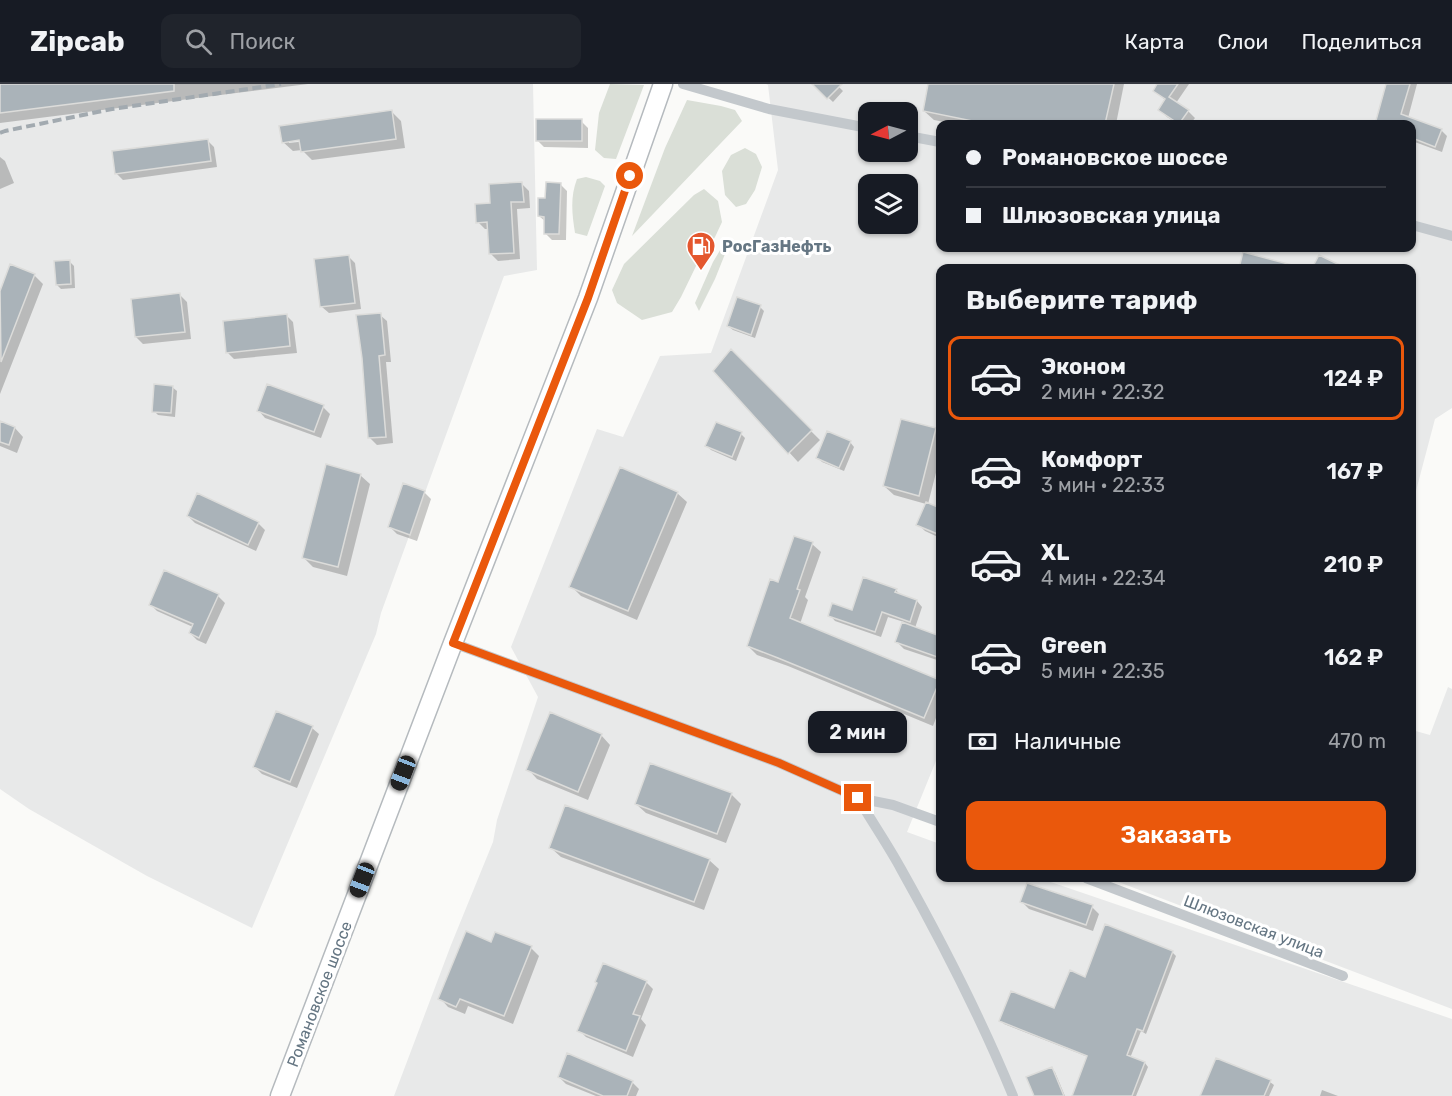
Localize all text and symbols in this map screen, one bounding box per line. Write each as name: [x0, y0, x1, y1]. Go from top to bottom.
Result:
search box: [161, 14, 581, 68]
text: Zipcab: [30, 25, 125, 58]
icon: search: [182, 25, 215, 58]
text: Поиск: [230, 28, 295, 55]
text: Карта: [1124, 29, 1184, 54]
text: Слои: [1217, 29, 1268, 54]
text: Поделиться: [1301, 29, 1422, 54]
north arrow: [858, 102, 918, 162]
map controls: [858, 102, 918, 234]
text: Романовское шоссе: [1002, 144, 1228, 171]
route start: [616, 162, 643, 189]
button: layers: [858, 174, 918, 234]
text: Шлюзовская улица: [1002, 202, 1220, 229]
fuel station icon: РосГазНефть: [685, 230, 717, 272]
place label: РосГазНефть: [722, 237, 832, 256]
text: Выберите тариф: [966, 284, 1197, 316]
icon: car: [969, 351, 1023, 405]
text: Эконом: [1041, 353, 1126, 380]
text: 124 ₽: [1324, 365, 1383, 392]
text: 2 мин · 22:32: [1041, 380, 1164, 404]
icon: car: [969, 444, 1023, 498]
text: Комфорт: [1041, 446, 1142, 473]
text: 167 ₽: [1326, 458, 1383, 485]
text: 3 мин · 22:33: [1041, 473, 1165, 497]
icon: car: [969, 537, 1023, 591]
text: XL: [1041, 539, 1069, 566]
text: 210 ₽: [1323, 551, 1383, 578]
text: 4 мин · 22:34: [1041, 566, 1166, 590]
icon: car: [969, 630, 1023, 684]
text: Green: [1041, 632, 1107, 659]
text: 162 ₽: [1324, 644, 1383, 671]
text: 5 мин · 22:35: [1041, 659, 1165, 683]
callout: 2 мин: [808, 711, 908, 753]
text: 2 мин: [829, 720, 886, 744]
icon: cash: [966, 725, 999, 758]
text: Наличные: [1014, 728, 1121, 755]
text: 470 m: [1328, 729, 1386, 753]
car: [388, 753, 418, 793]
route end: [844, 784, 871, 811]
button: Заказать: [966, 801, 1386, 870]
car: [347, 860, 377, 900]
street label: Шлюзовская улица: [1181, 891, 1327, 962]
street label: Романовское шоссе: [283, 919, 356, 1070]

